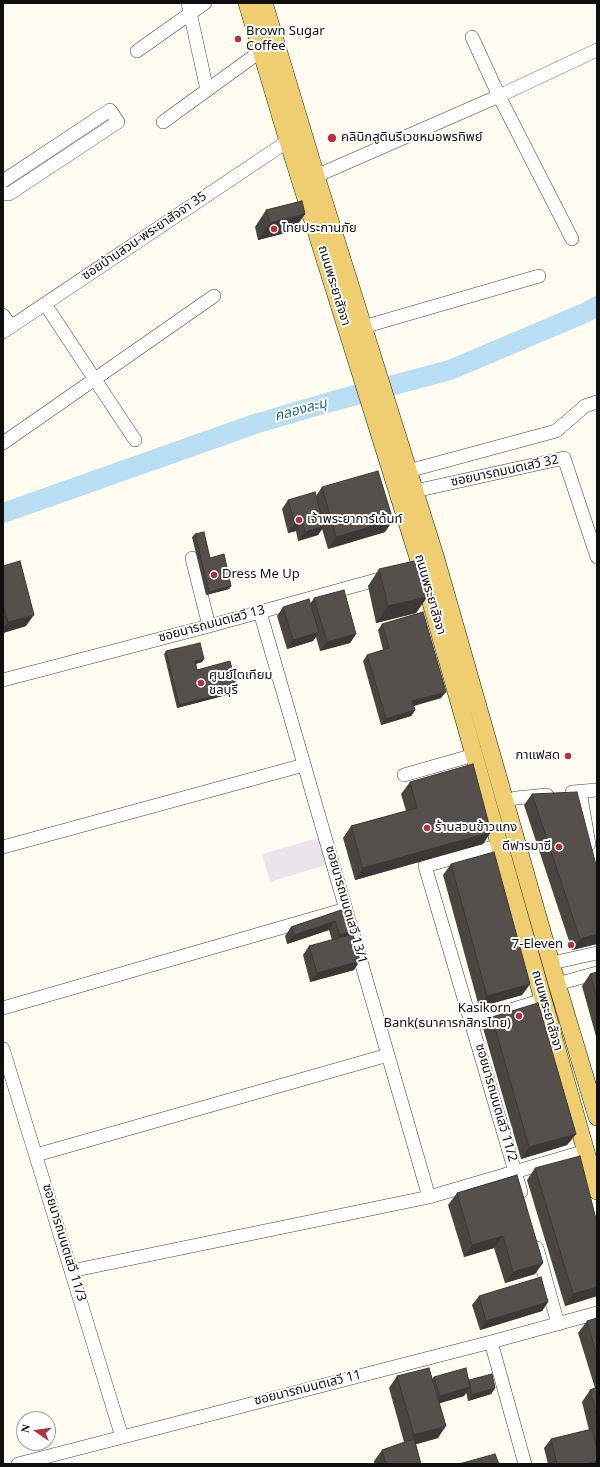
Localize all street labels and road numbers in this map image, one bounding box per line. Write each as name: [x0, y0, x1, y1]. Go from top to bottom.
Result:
street label: ซอยบ้านสวน-พระยาสัจจา 35: [80, 189, 210, 285]
street label: ถนนพระยาสัจจา: [313, 244, 353, 328]
street label: ซอยนารถมนตเสวี 32: [450, 453, 560, 491]
street label: ถนนพระยาสัจจา: [410, 553, 448, 637]
street label: ซอยนารถมนตเสวี 13: [157, 603, 267, 647]
street label: ซอยนารถมนตเสวี 13/1: [321, 844, 369, 966]
street label: ถนนพระยาสัจจา: [527, 969, 565, 1053]
street label: ซอยนารถมนตเสวี 11/2: [471, 1042, 519, 1164]
street label: ซอยนารถมนตเสวี 11/3: [38, 1182, 88, 1304]
street label: ซอยนารถมนตเสวี 11: [253, 1368, 363, 1410]

